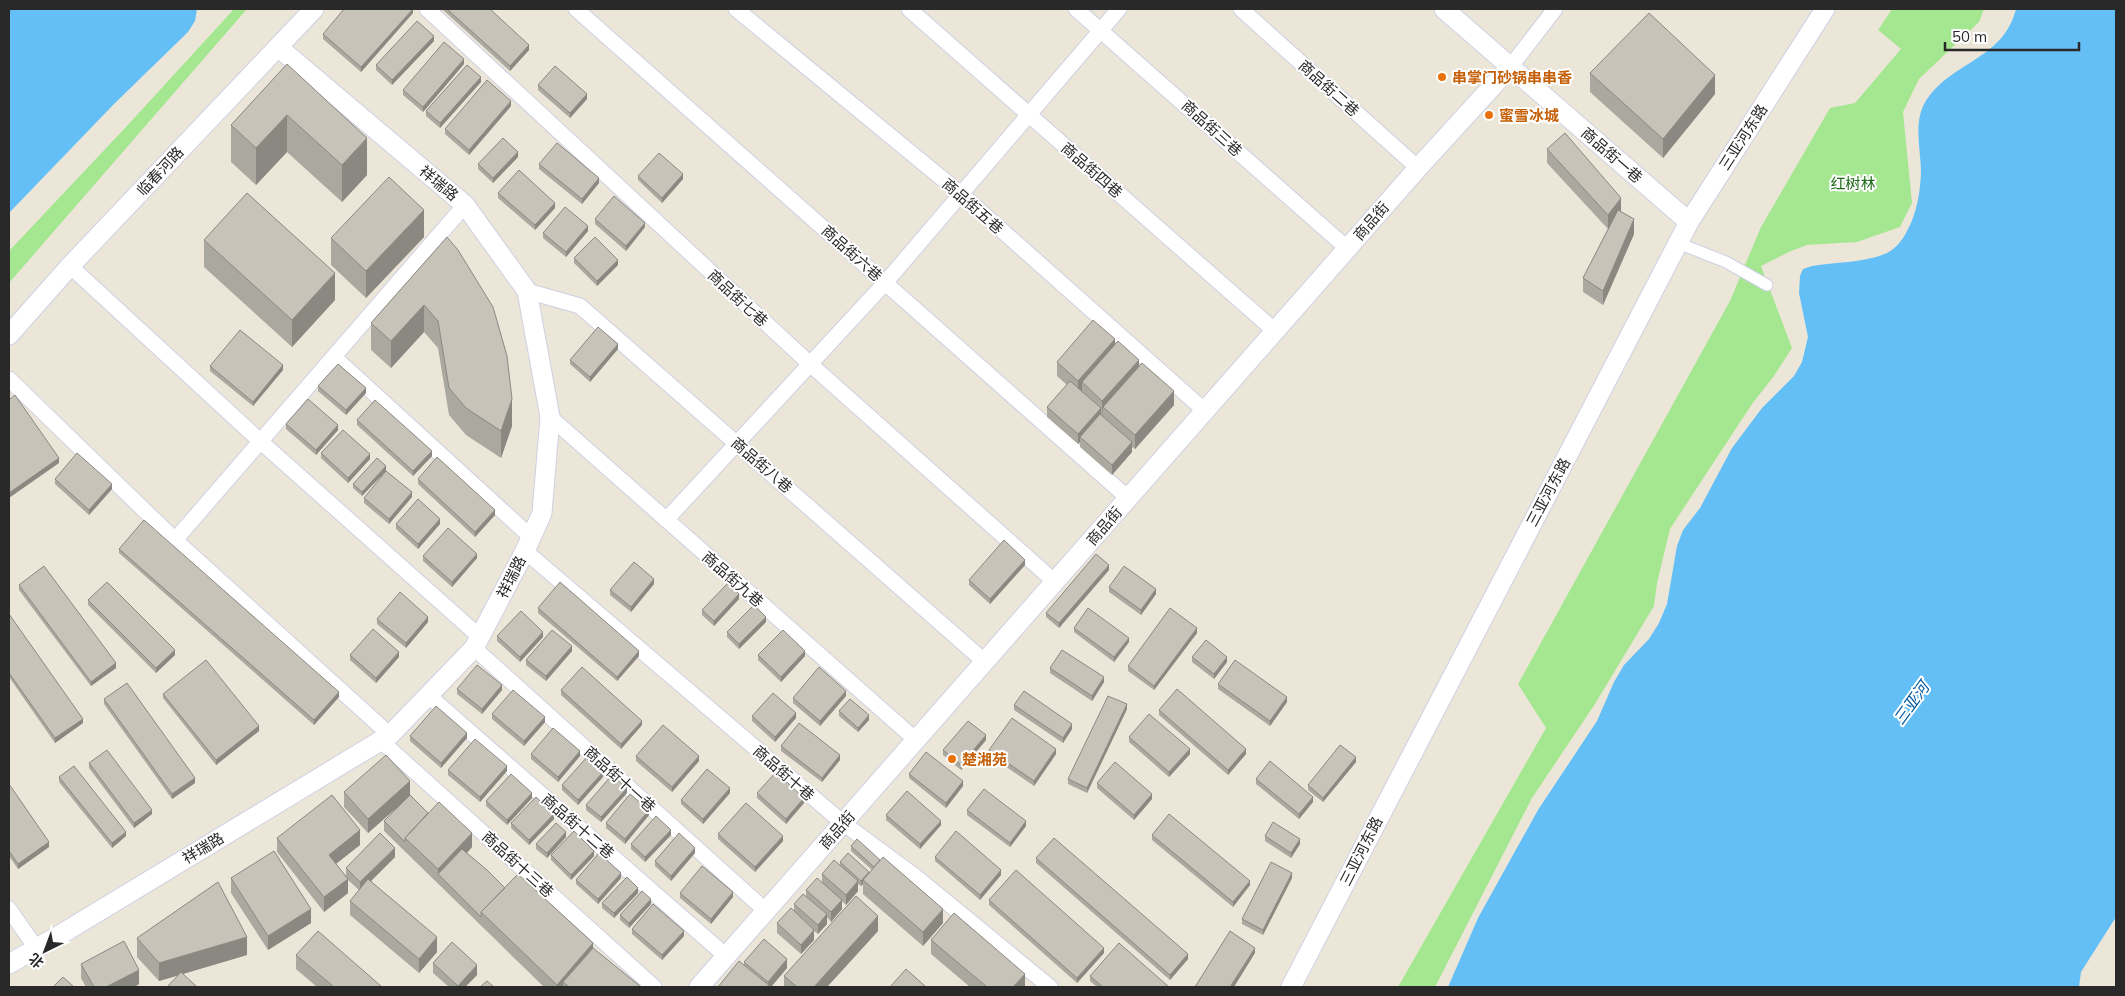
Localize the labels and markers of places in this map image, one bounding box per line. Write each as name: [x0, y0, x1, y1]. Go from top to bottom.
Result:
place label: 串掌门砂锅串串香: [1452, 68, 1572, 87]
marker: 串掌门砂锅串串香: [1436, 71, 1448, 83]
place label: 蜜雪冰城: [1499, 106, 1559, 125]
marker: 蜜雪冰城: [1483, 109, 1495, 121]
place label: 楚湘苑: [962, 750, 1007, 769]
marker: 楚湘苑: [946, 753, 958, 765]

